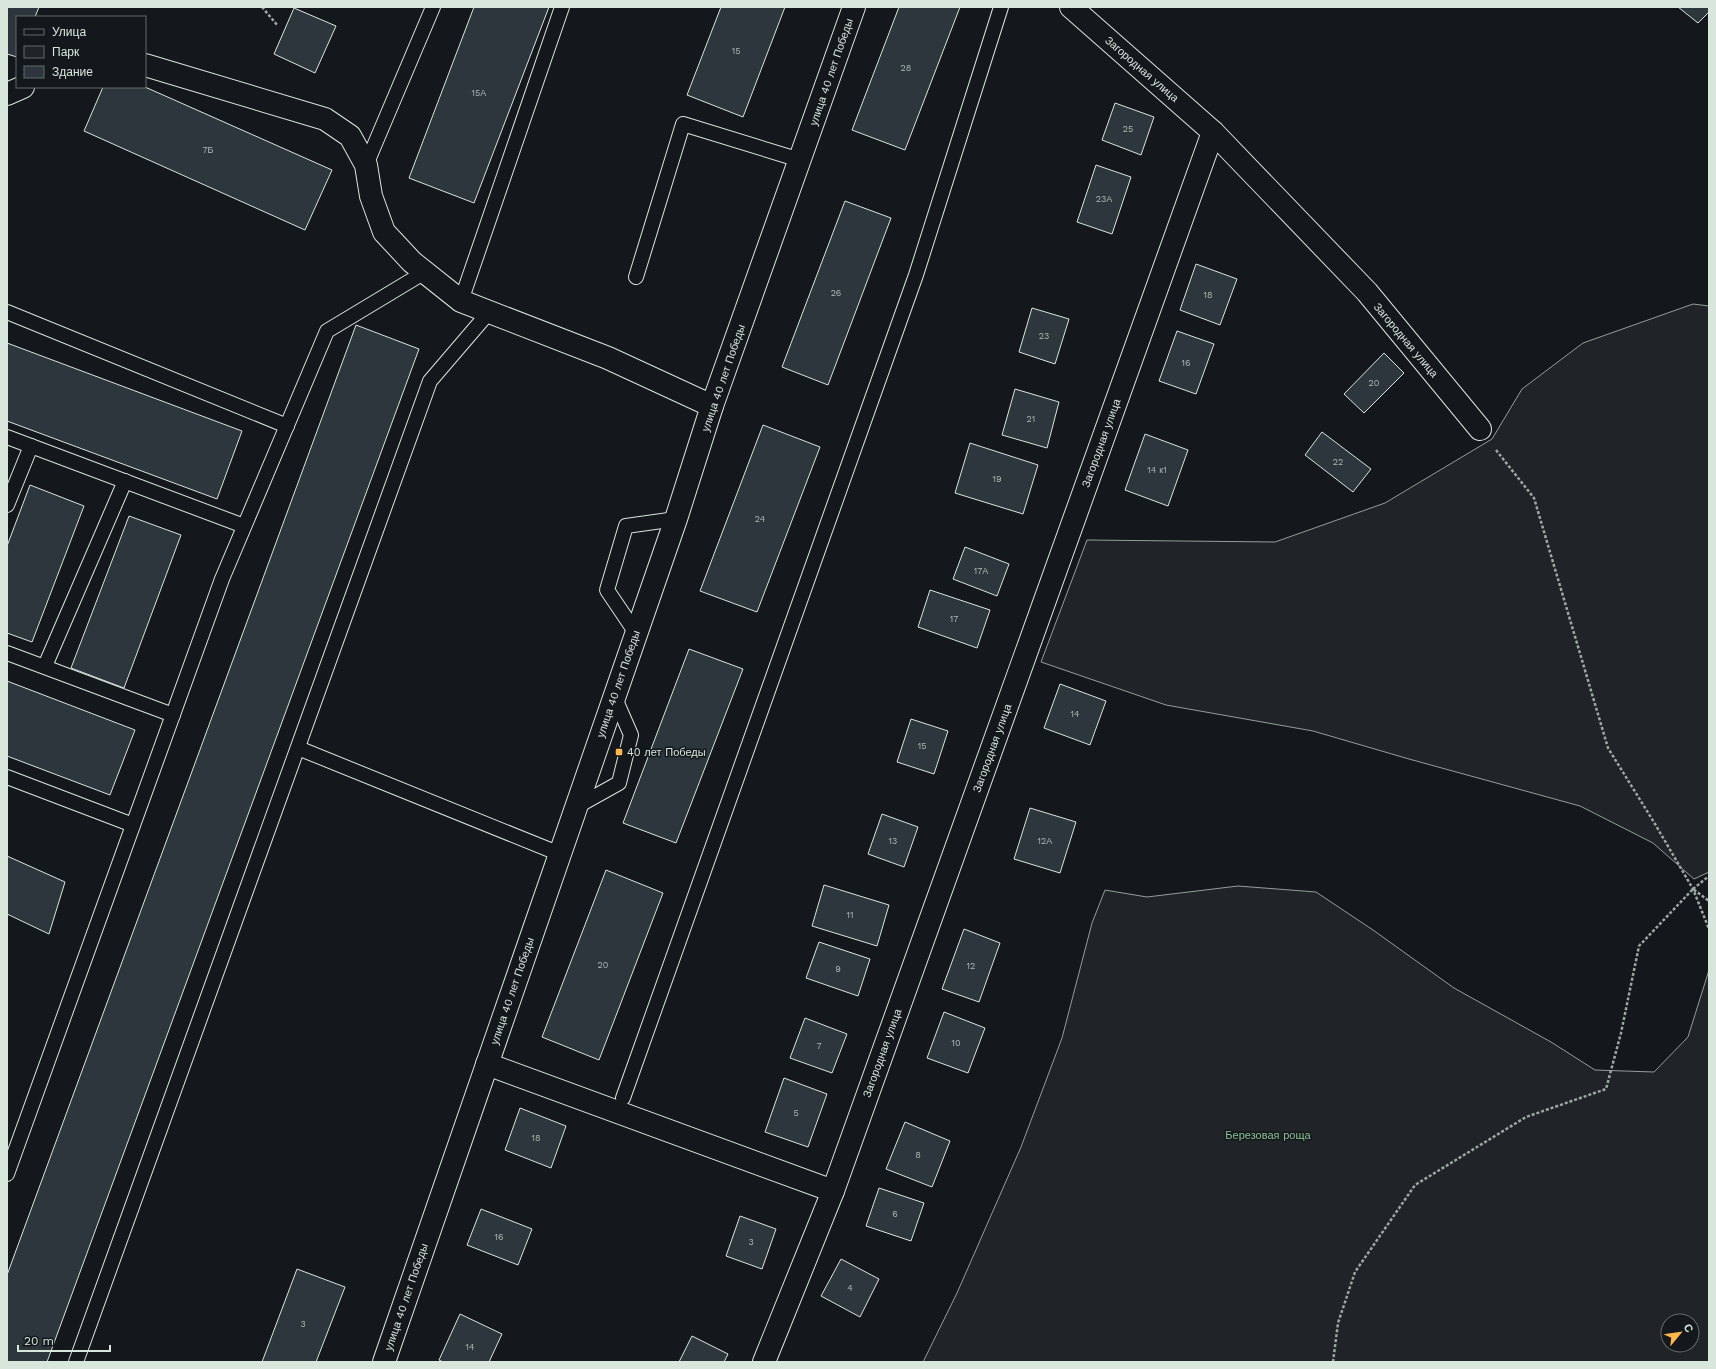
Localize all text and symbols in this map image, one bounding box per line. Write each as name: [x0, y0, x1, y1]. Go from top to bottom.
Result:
legend: [16, 16, 146, 88]
street label: улица 40 лет Победы: [807, 17, 856, 128]
text: Улица: [52, 25, 86, 39]
street label: Загородная улица: [1102, 34, 1182, 105]
text: Парк: [52, 45, 80, 59]
house number: 15: [732, 46, 740, 56]
house number: 28: [901, 63, 911, 73]
text: Здание: [52, 65, 93, 79]
house number: 15А: [472, 88, 486, 98]
house number: 25: [1123, 124, 1133, 134]
house number: 7Б: [203, 145, 214, 155]
house number: 23А: [1096, 194, 1112, 204]
house number: 26: [831, 288, 841, 298]
house number: 18: [1203, 290, 1213, 300]
street label: Загородная улица: [1371, 300, 1441, 381]
street label: улица 40 лет Победы: [699, 323, 748, 434]
house number: 23: [1039, 331, 1049, 341]
house number: 16: [1182, 358, 1190, 368]
house number: 20: [1369, 378, 1380, 388]
street label: Загородная улица: [1079, 396, 1124, 489]
house number: 21: [1027, 414, 1035, 424]
house number: 22: [1333, 457, 1343, 467]
house number: 14 к1: [1147, 465, 1167, 475]
house number: 19: [992, 474, 1002, 484]
house number: 24: [755, 514, 766, 524]
house number: 17А: [974, 566, 988, 576]
house number: 17: [950, 614, 958, 624]
street label: улица 40 лет Победы: [594, 629, 643, 740]
street label: Загородная улица: [970, 701, 1015, 794]
house number: 14: [1070, 709, 1080, 719]
house number: 15: [918, 741, 926, 751]
place label: 40 лет Победы: [627, 746, 706, 759]
marker: 40 лет Победы: [614, 747, 624, 757]
house number: 13: [889, 836, 897, 846]
house number: 12А: [1038, 836, 1052, 846]
house number: 11: [846, 910, 854, 920]
street label: улица 40 лет Победы: [488, 936, 537, 1047]
house number: 20: [598, 960, 609, 970]
house number: 12: [967, 961, 975, 971]
house number: 9: [835, 964, 841, 974]
street label: Загородная улица: [860, 1006, 905, 1099]
house number: 10: [951, 1038, 961, 1048]
house number: 7: [816, 1041, 822, 1051]
house number: 5: [793, 1108, 799, 1118]
park label: Березовая роща: [1225, 1129, 1312, 1142]
house number: 18: [531, 1133, 541, 1143]
house number: 8: [915, 1150, 921, 1160]
house number: 6: [892, 1209, 898, 1219]
house number: 16: [495, 1232, 503, 1242]
house number: 3: [748, 1237, 754, 1247]
street label: улица 40 лет Победы: [382, 1242, 431, 1353]
house number: 4: [847, 1283, 853, 1293]
north arrow: [1660, 1313, 1700, 1353]
house number: 3: [300, 1319, 306, 1329]
text: С: [1681, 1322, 1696, 1335]
scale bar: [18, 1327, 110, 1353]
text: 20 m: [24, 1334, 54, 1348]
house number: 14: [465, 1342, 475, 1352]

